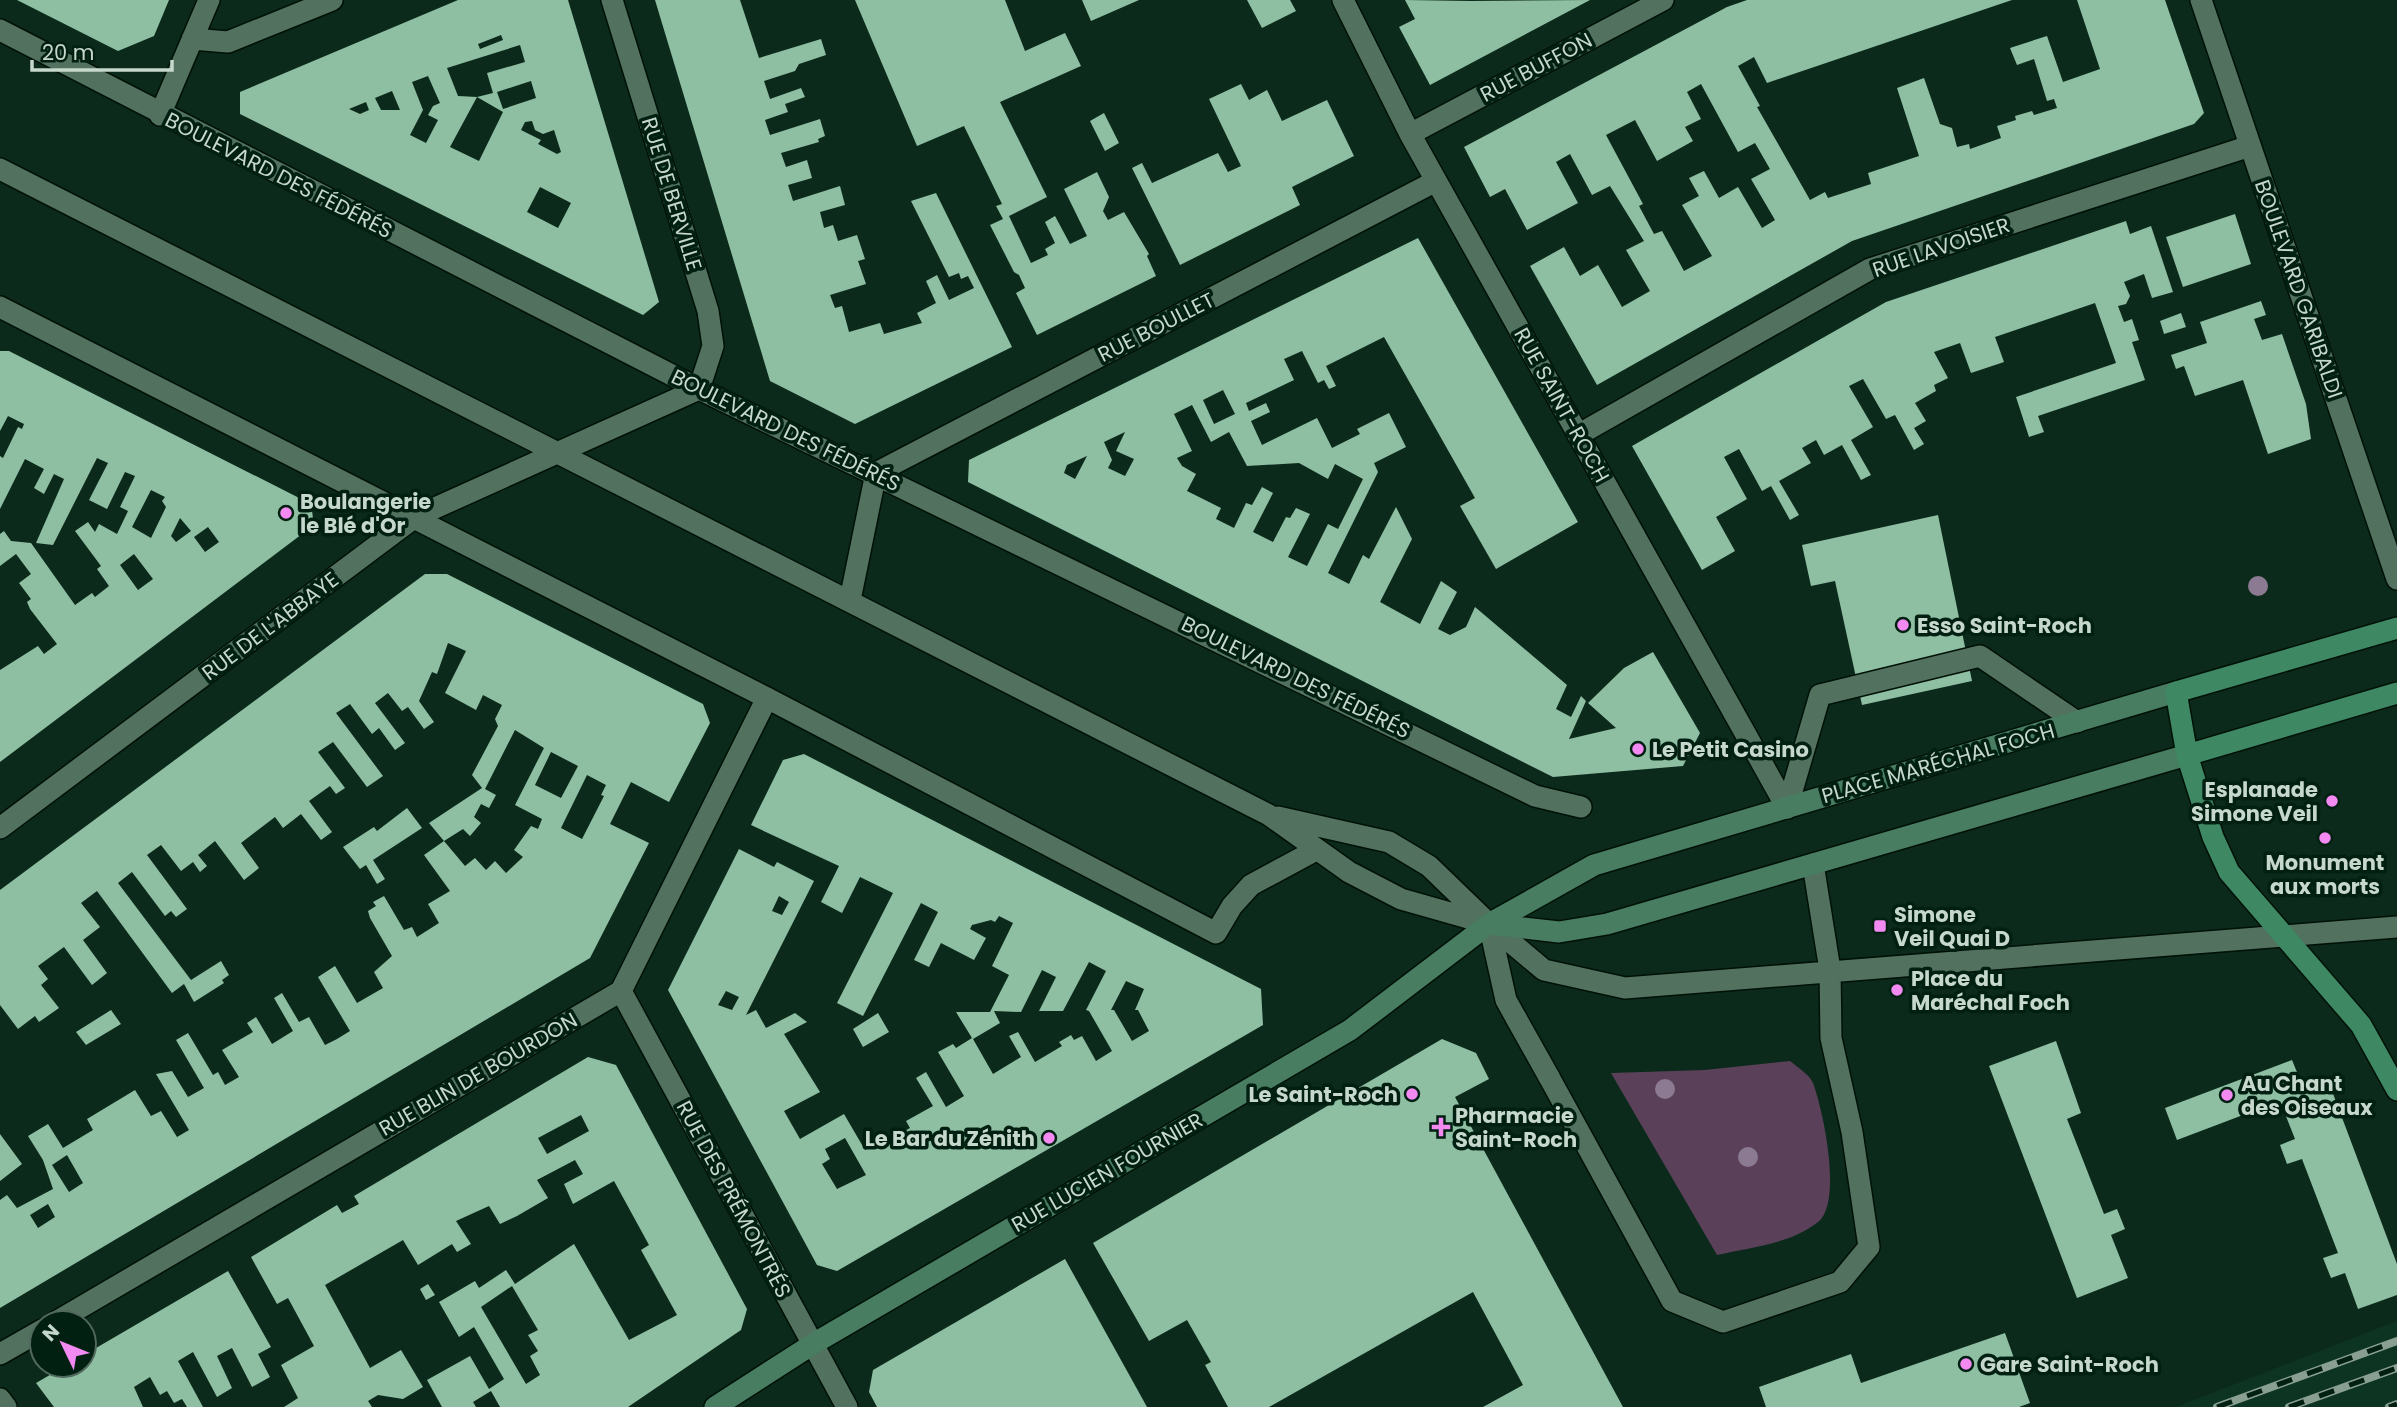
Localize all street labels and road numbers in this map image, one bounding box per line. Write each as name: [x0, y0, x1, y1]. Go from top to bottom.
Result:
street label: RUE BUFFON: [1475, 25, 1597, 109]
street label: BOULEVARD DES FÉDÉRÉS: [160, 105, 398, 245]
street label: RUE DE BERVILLE: [635, 114, 709, 274]
street label: BOULEVARD GARIBALDI: [2248, 176, 2350, 402]
street label: RUE LAVOISIER: [1868, 210, 2014, 284]
street label: RUE BOULLET: [1093, 285, 1219, 369]
street label: RUE SAINT-ROCH: [1507, 322, 1617, 488]
street label: BOULEVARD DES FÉDÉRÉS: [667, 362, 905, 498]
street label: RUE DE L'ABBAYE: [196, 565, 344, 687]
street label: BOULEVARD DES FÉDÉRÉS: [1177, 609, 1415, 745]
street label: PLACE MARÉCHAL FOCH: [1818, 716, 2058, 810]
street label: RUE BLIN DE BOURDON: [374, 1005, 582, 1143]
street label: RUE DES PRÉMONTRÉS: [670, 1095, 798, 1303]
street label: RUE LUCIEN FOURNIER: [1006, 1105, 1208, 1239]

